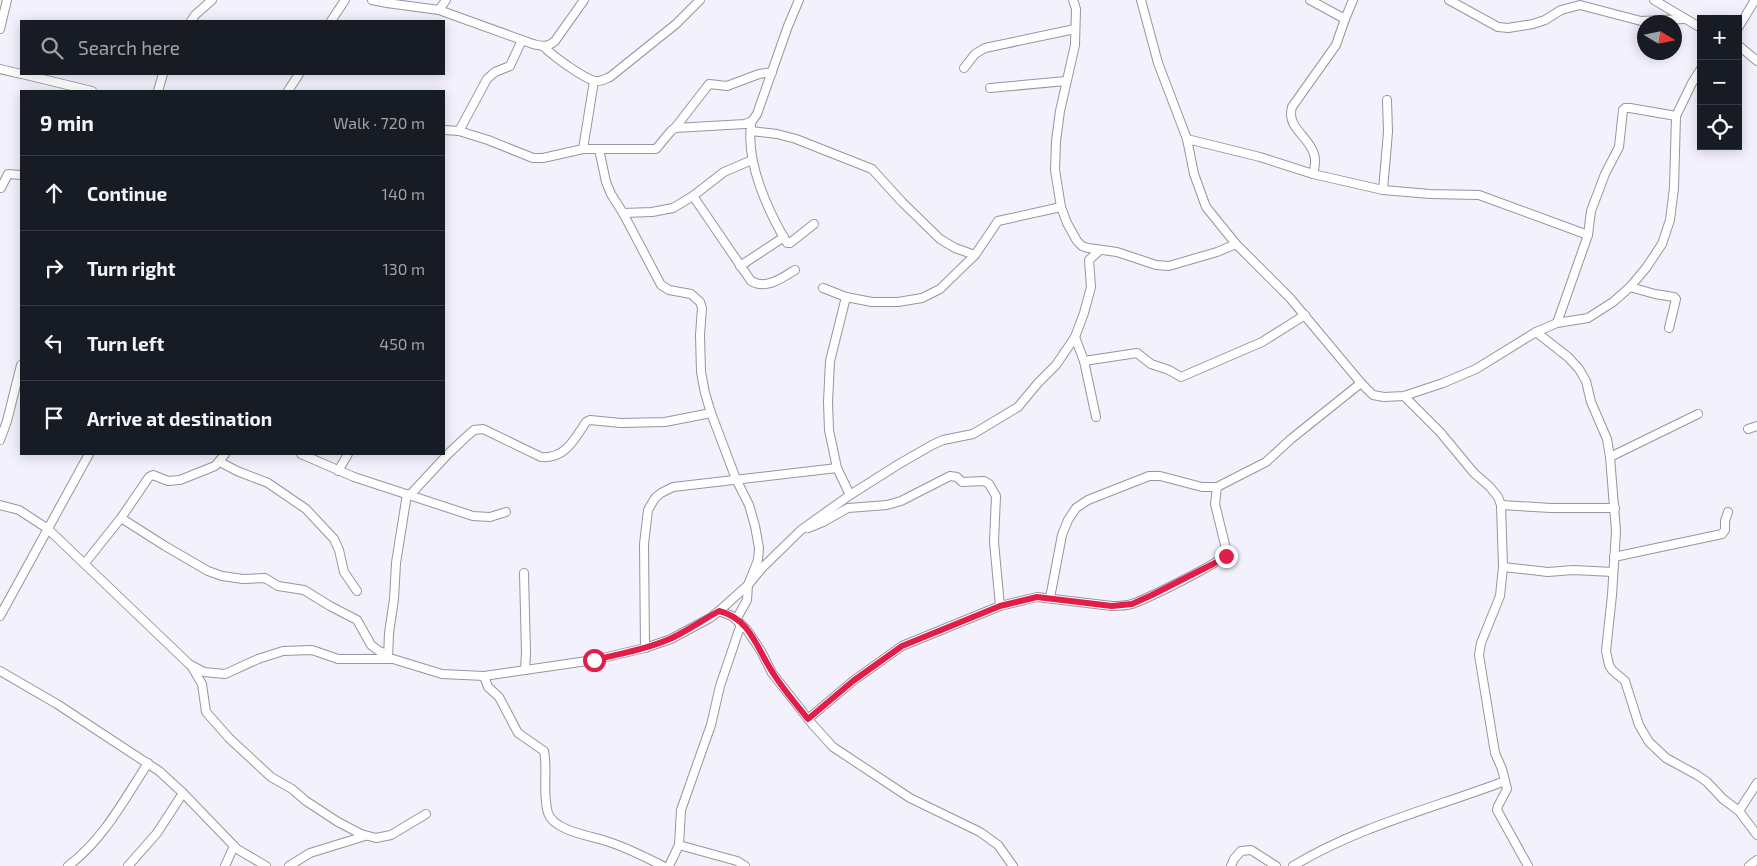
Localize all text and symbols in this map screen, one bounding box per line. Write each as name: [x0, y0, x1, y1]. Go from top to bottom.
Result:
north arrow: [1637, 15, 1682, 60]
map controls: [1697, 15, 1742, 150]
button: +: [1697, 15, 1742, 60]
search box: [20, 20, 445, 75]
icon: search: [38, 34, 66, 62]
text: Search here: [78, 36, 180, 59]
button: −: [1697, 60, 1742, 105]
button: locate: [1697, 105, 1742, 150]
text: 9 min: [40, 110, 94, 135]
text: Walk · 720 m: [333, 113, 425, 132]
icon: ahead: [40, 179, 68, 207]
text: Continue: [87, 182, 167, 205]
text: 140 m: [382, 184, 425, 203]
icon: right: [40, 254, 68, 282]
text: Turn right: [87, 257, 175, 280]
text: 130 m: [383, 259, 425, 278]
icon: left: [40, 329, 68, 357]
text: Turn left: [87, 332, 164, 355]
text: 450 m: [379, 334, 425, 353]
icon: arrive: [40, 404, 68, 432]
text: Arrive at destination: [87, 407, 272, 430]
route end: [1215, 545, 1238, 568]
route start: [583, 649, 606, 672]

